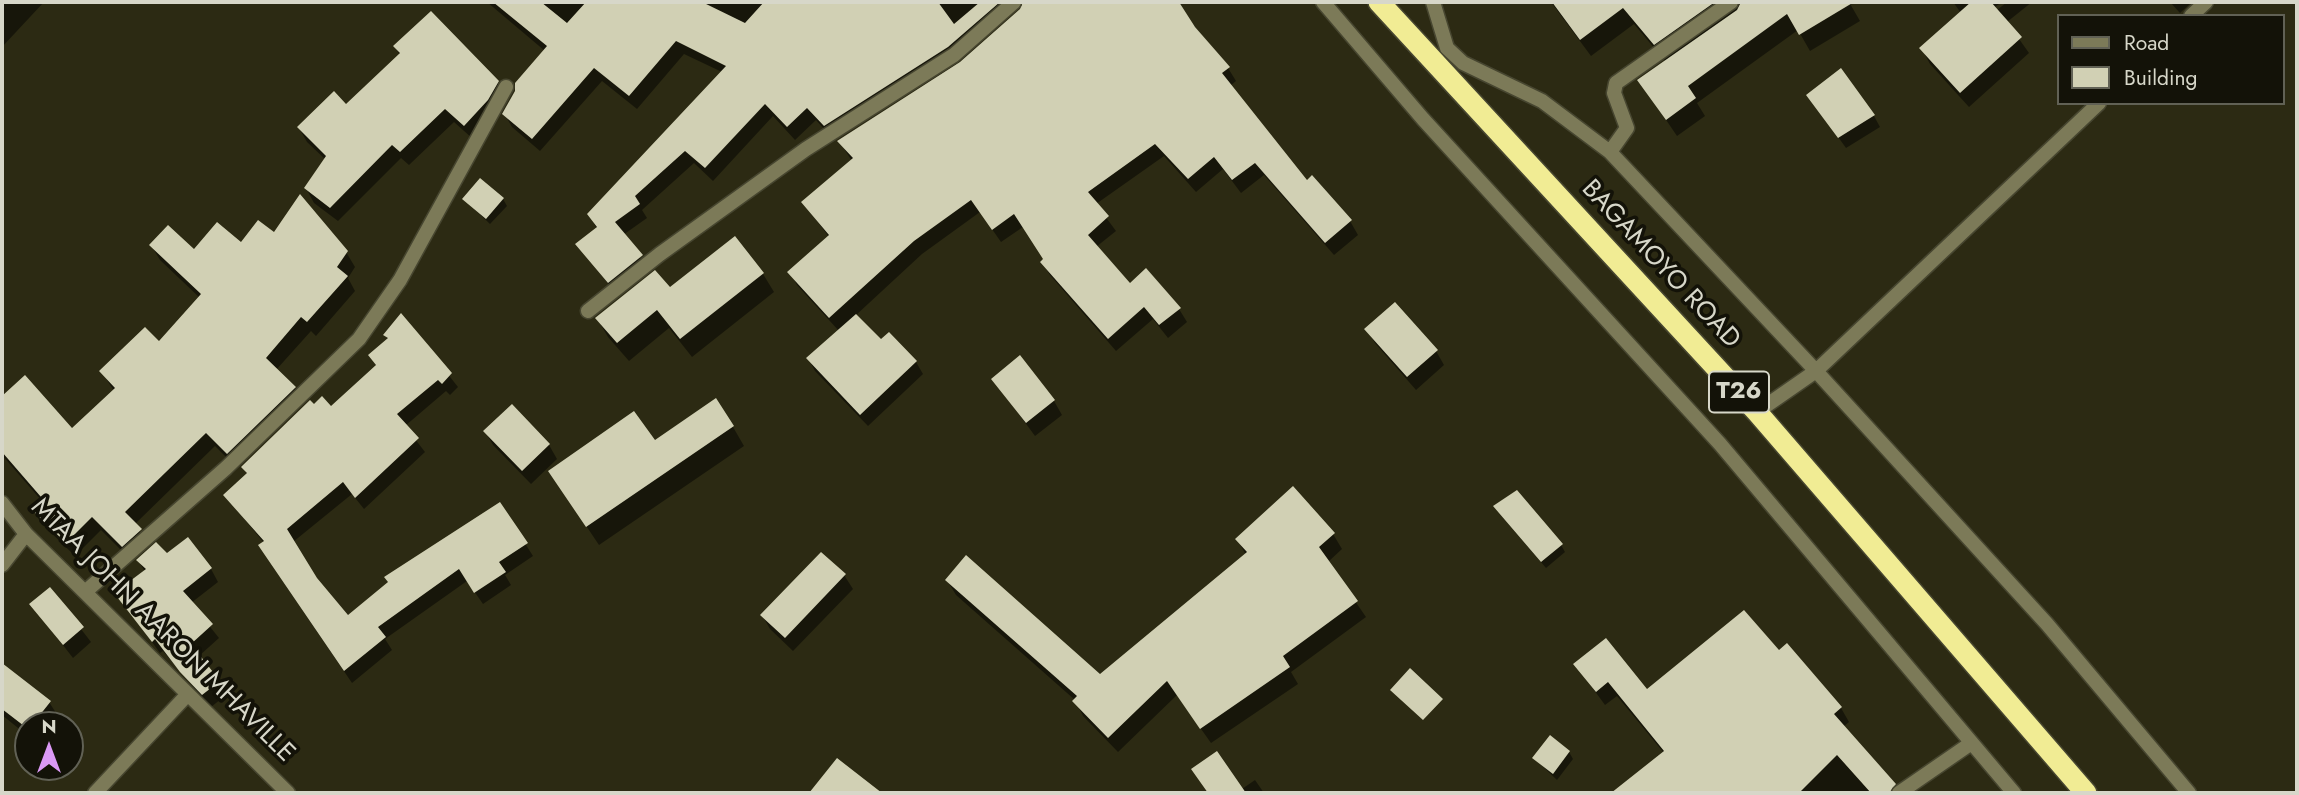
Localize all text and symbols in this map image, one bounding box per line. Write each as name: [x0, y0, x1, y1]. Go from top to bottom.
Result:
legend: [2058, 14, 2285, 105]
text: Road: [2124, 28, 2169, 58]
text: Building: [2124, 63, 2197, 93]
street label: BAGAMOYO ROAD: [1574, 174, 1746, 356]
road number: T26: [1709, 372, 1769, 412]
street label: MTAA JOHN AARON MHAVILLE: [24, 493, 300, 769]
north arrow: [14, 711, 84, 781]

